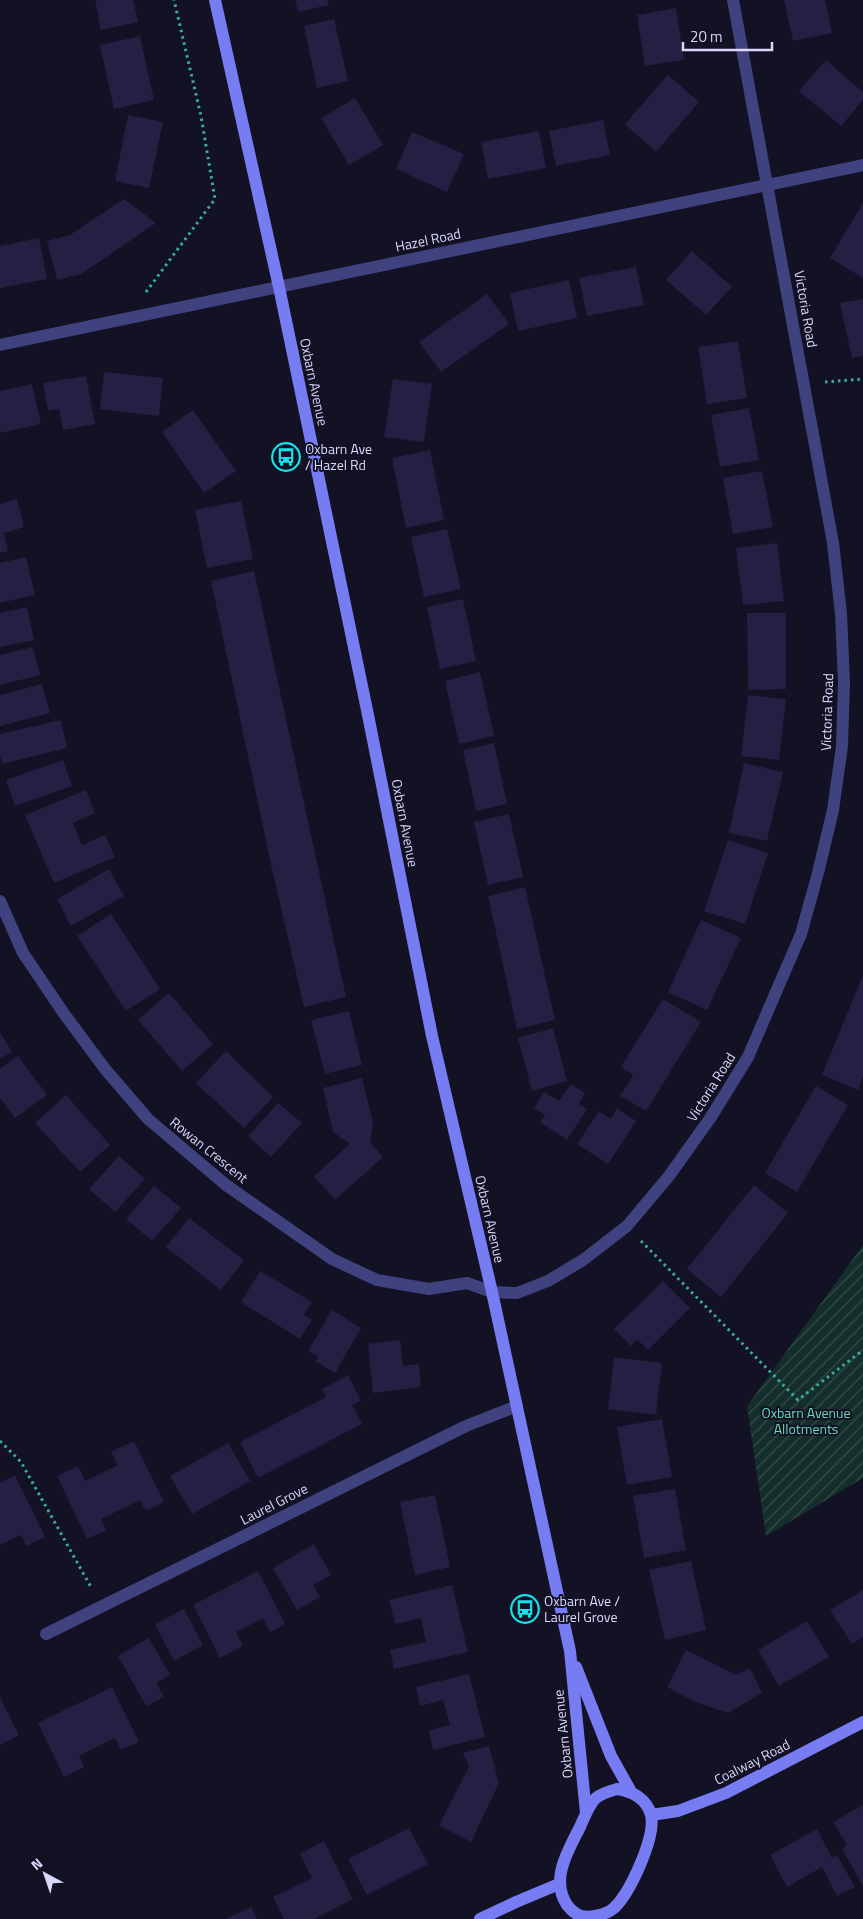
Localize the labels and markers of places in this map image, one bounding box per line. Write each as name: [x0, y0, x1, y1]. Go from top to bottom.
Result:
place label: Oxbarn Ave / Hazel Rd: [305, 438, 372, 475]
bus stop icon: Oxbarn Ave / Hazel Rd: [271, 442, 301, 472]
place label: Oxbarn Ave / Laurel Grove: [544, 1590, 620, 1627]
bus stop icon: Oxbarn Ave / Laurel Grove: [510, 1594, 540, 1624]

